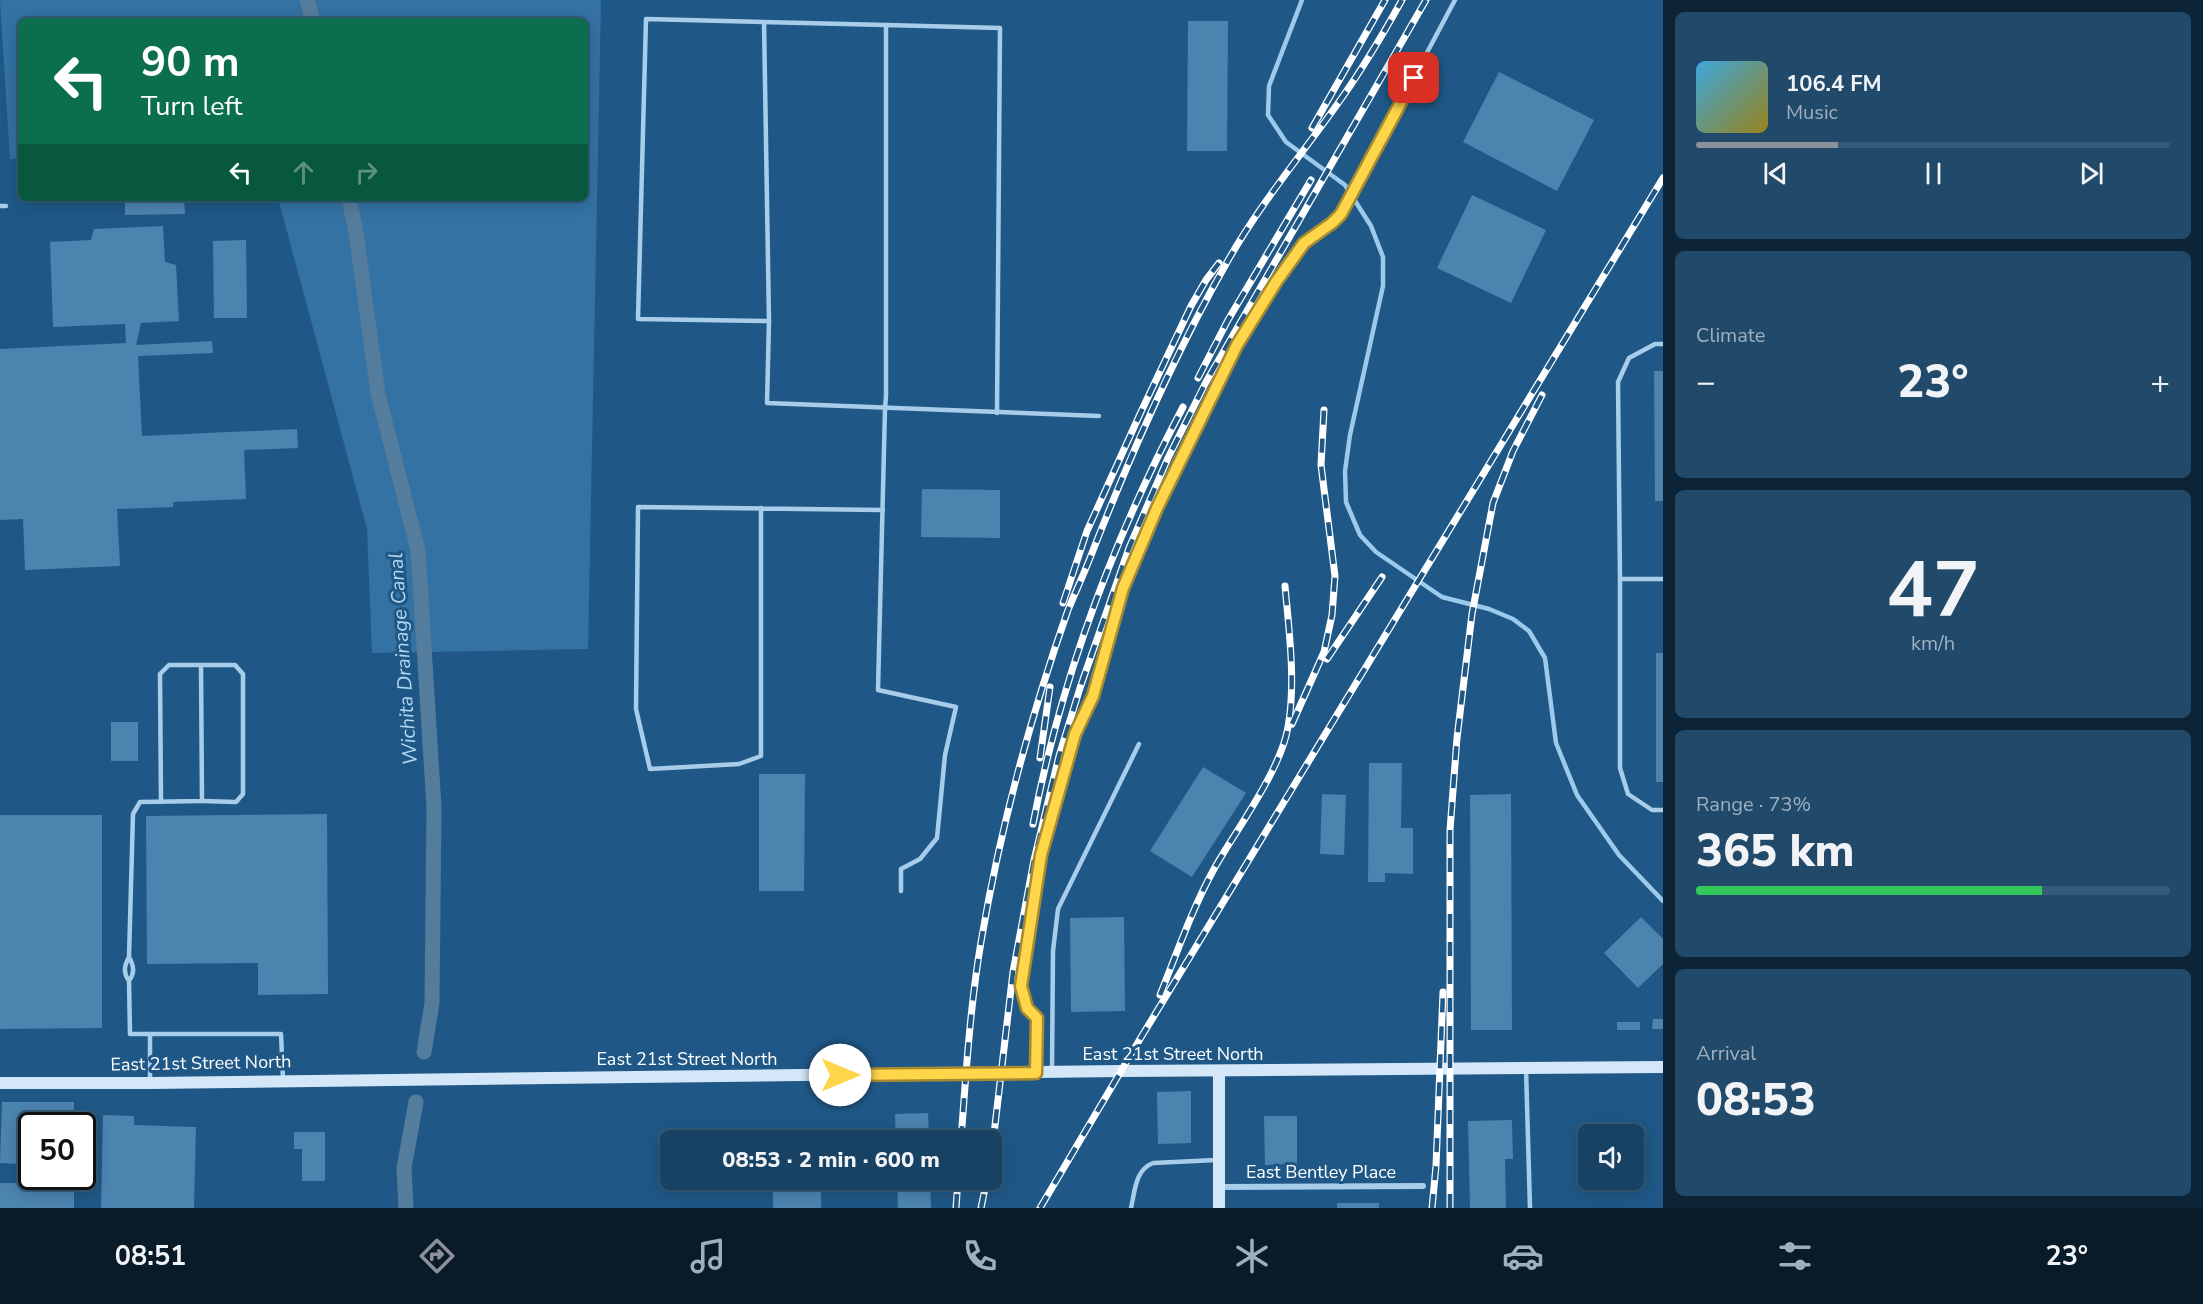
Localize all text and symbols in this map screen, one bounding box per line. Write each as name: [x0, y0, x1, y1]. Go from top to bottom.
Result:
text: 90 m: [141, 34, 240, 91]
icon: left: [42, 42, 120, 120]
pin: [1388, 52, 1439, 103]
icon: arrive: [1397, 61, 1430, 94]
text: 106.4 FM: [1786, 69, 1882, 99]
text: Turn left: [141, 88, 242, 125]
text: Music: [1786, 99, 1838, 126]
icon: left: [224, 156, 257, 189]
icon: ahead: [287, 156, 320, 189]
icon: right: [350, 156, 383, 189]
icon: previous: [1759, 157, 1792, 190]
icon: pause: [1917, 157, 1950, 190]
icon: next: [2075, 157, 2108, 190]
text: Climate: [1696, 322, 1765, 349]
text: 23°: [1897, 352, 1969, 413]
text: −: [1696, 360, 1716, 405]
text: +: [2150, 360, 2170, 405]
text: 47: [1886, 537, 1980, 644]
water label: Wichita Drainage Canal: [382, 552, 424, 766]
text: km/h: [1911, 630, 1955, 657]
text: Range · 73%: [1696, 791, 1811, 818]
text: 365 km: [1696, 821, 1855, 882]
text: Arrival: [1696, 1040, 1756, 1067]
street label: East 21st Street North: [1083, 1042, 1264, 1066]
position arrow: [808, 1043, 872, 1107]
street label: East 21st Street North: [597, 1047, 778, 1071]
street label: East 21st Street North: [110, 1049, 292, 1077]
text: 08:53: [1696, 1070, 1816, 1131]
speed limit sign: 50: [18, 1112, 96, 1190]
map controls: [1578, 1124, 1644, 1190]
button: sound: [1578, 1124, 1644, 1190]
text: 08:53 · 2 min · 600 m: [722, 1145, 940, 1175]
street label: East Bentley Place: [1246, 1160, 1396, 1184]
icon: directions: [416, 1235, 458, 1277]
icon: music: [687, 1235, 729, 1277]
icon: phone: [959, 1235, 1001, 1277]
icon: climate: [1231, 1235, 1273, 1277]
icon: car: [1502, 1235, 1544, 1277]
icon: filters: [1774, 1235, 1816, 1277]
text: 08:51: [115, 1238, 186, 1275]
text: 23°: [2045, 1238, 2088, 1275]

